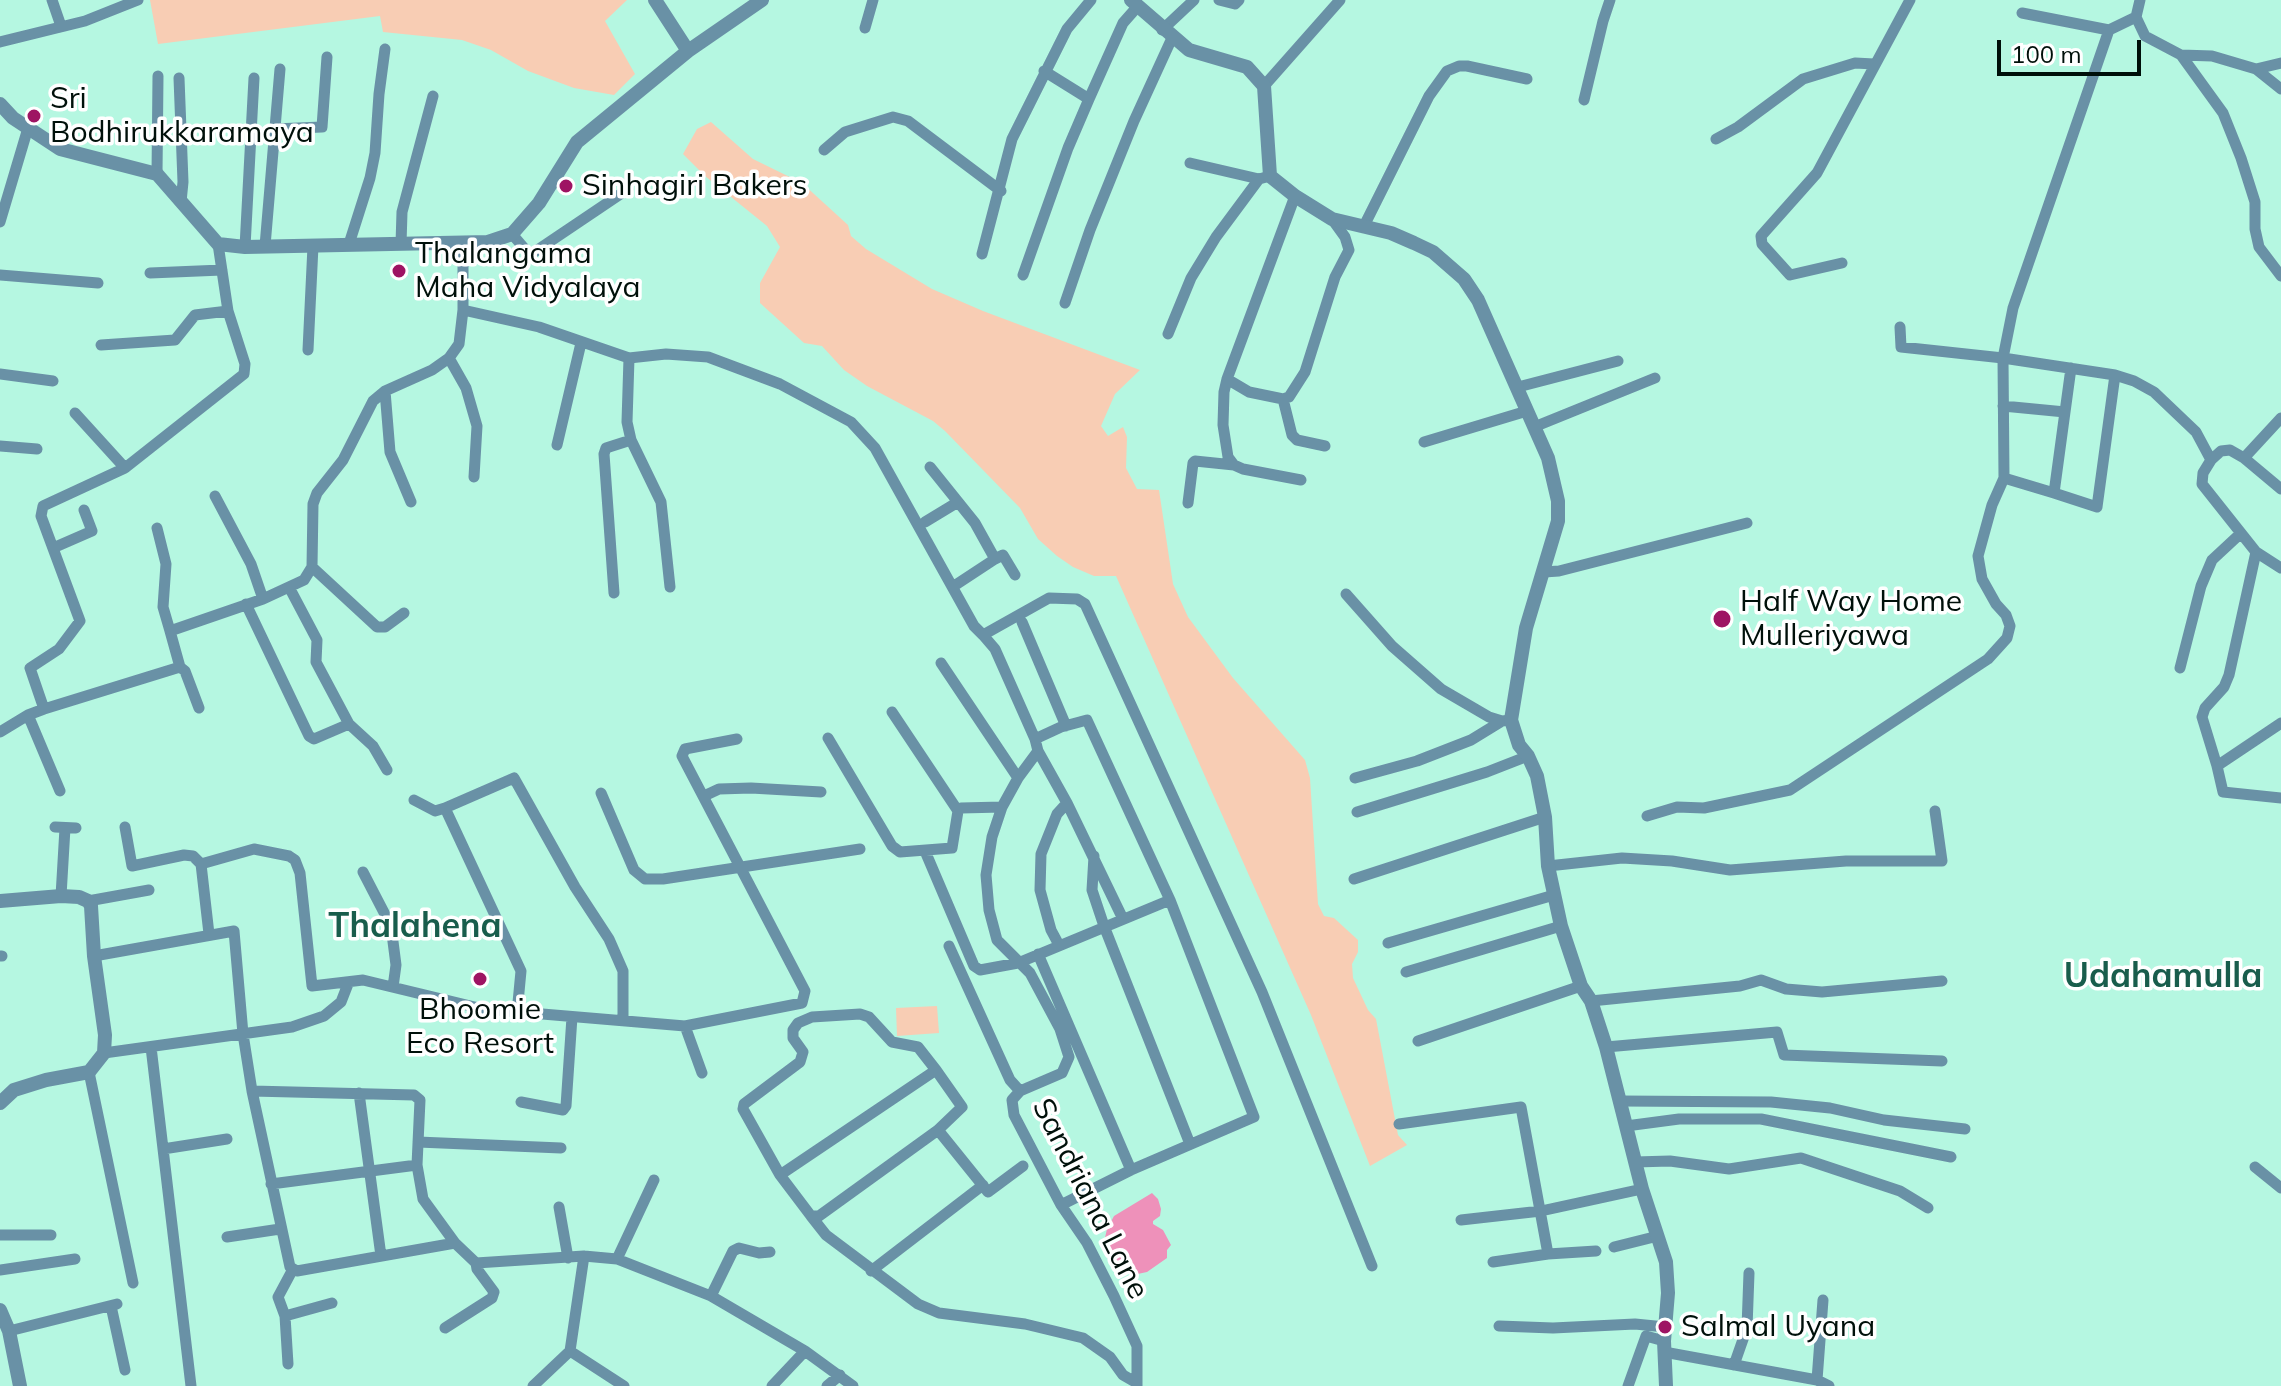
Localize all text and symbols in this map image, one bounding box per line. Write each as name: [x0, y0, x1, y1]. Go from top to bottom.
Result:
scale bar: [2001, 24, 2145, 74]
text: 100 m: [2011, 39, 2082, 69]
place label: Sri Bodhirukkaramaya: [50, 81, 314, 152]
marker: Sri Bodhirukkaramaya: [25, 107, 43, 125]
place label: Sinhagiri Bakers: [582, 168, 807, 204]
marker: Sinhagiri Bakers: [557, 177, 575, 195]
place label: Thalangama Maha Vidyalaya: [415, 236, 640, 306]
marker: Thalangama Maha Vidyalaya: [390, 262, 408, 280]
place label: Half Way Home Mulleriyawa: [1740, 584, 1962, 654]
marker: Half Way Home Mulleriyawa: [1711, 608, 1733, 630]
district label: Thalahena: [328, 907, 502, 947]
district label: Udahamulla: [2064, 957, 2262, 997]
marker: Bhoomie Eco Resort: [471, 970, 489, 988]
place label: Bhoomie Eco Resort: [406, 992, 554, 1062]
street label: Sandriana Lane: [1024, 1093, 1156, 1305]
place label: Salmal Uyana: [1681, 1309, 1875, 1345]
marker: Salmal Uyana: [1656, 1318, 1674, 1336]

